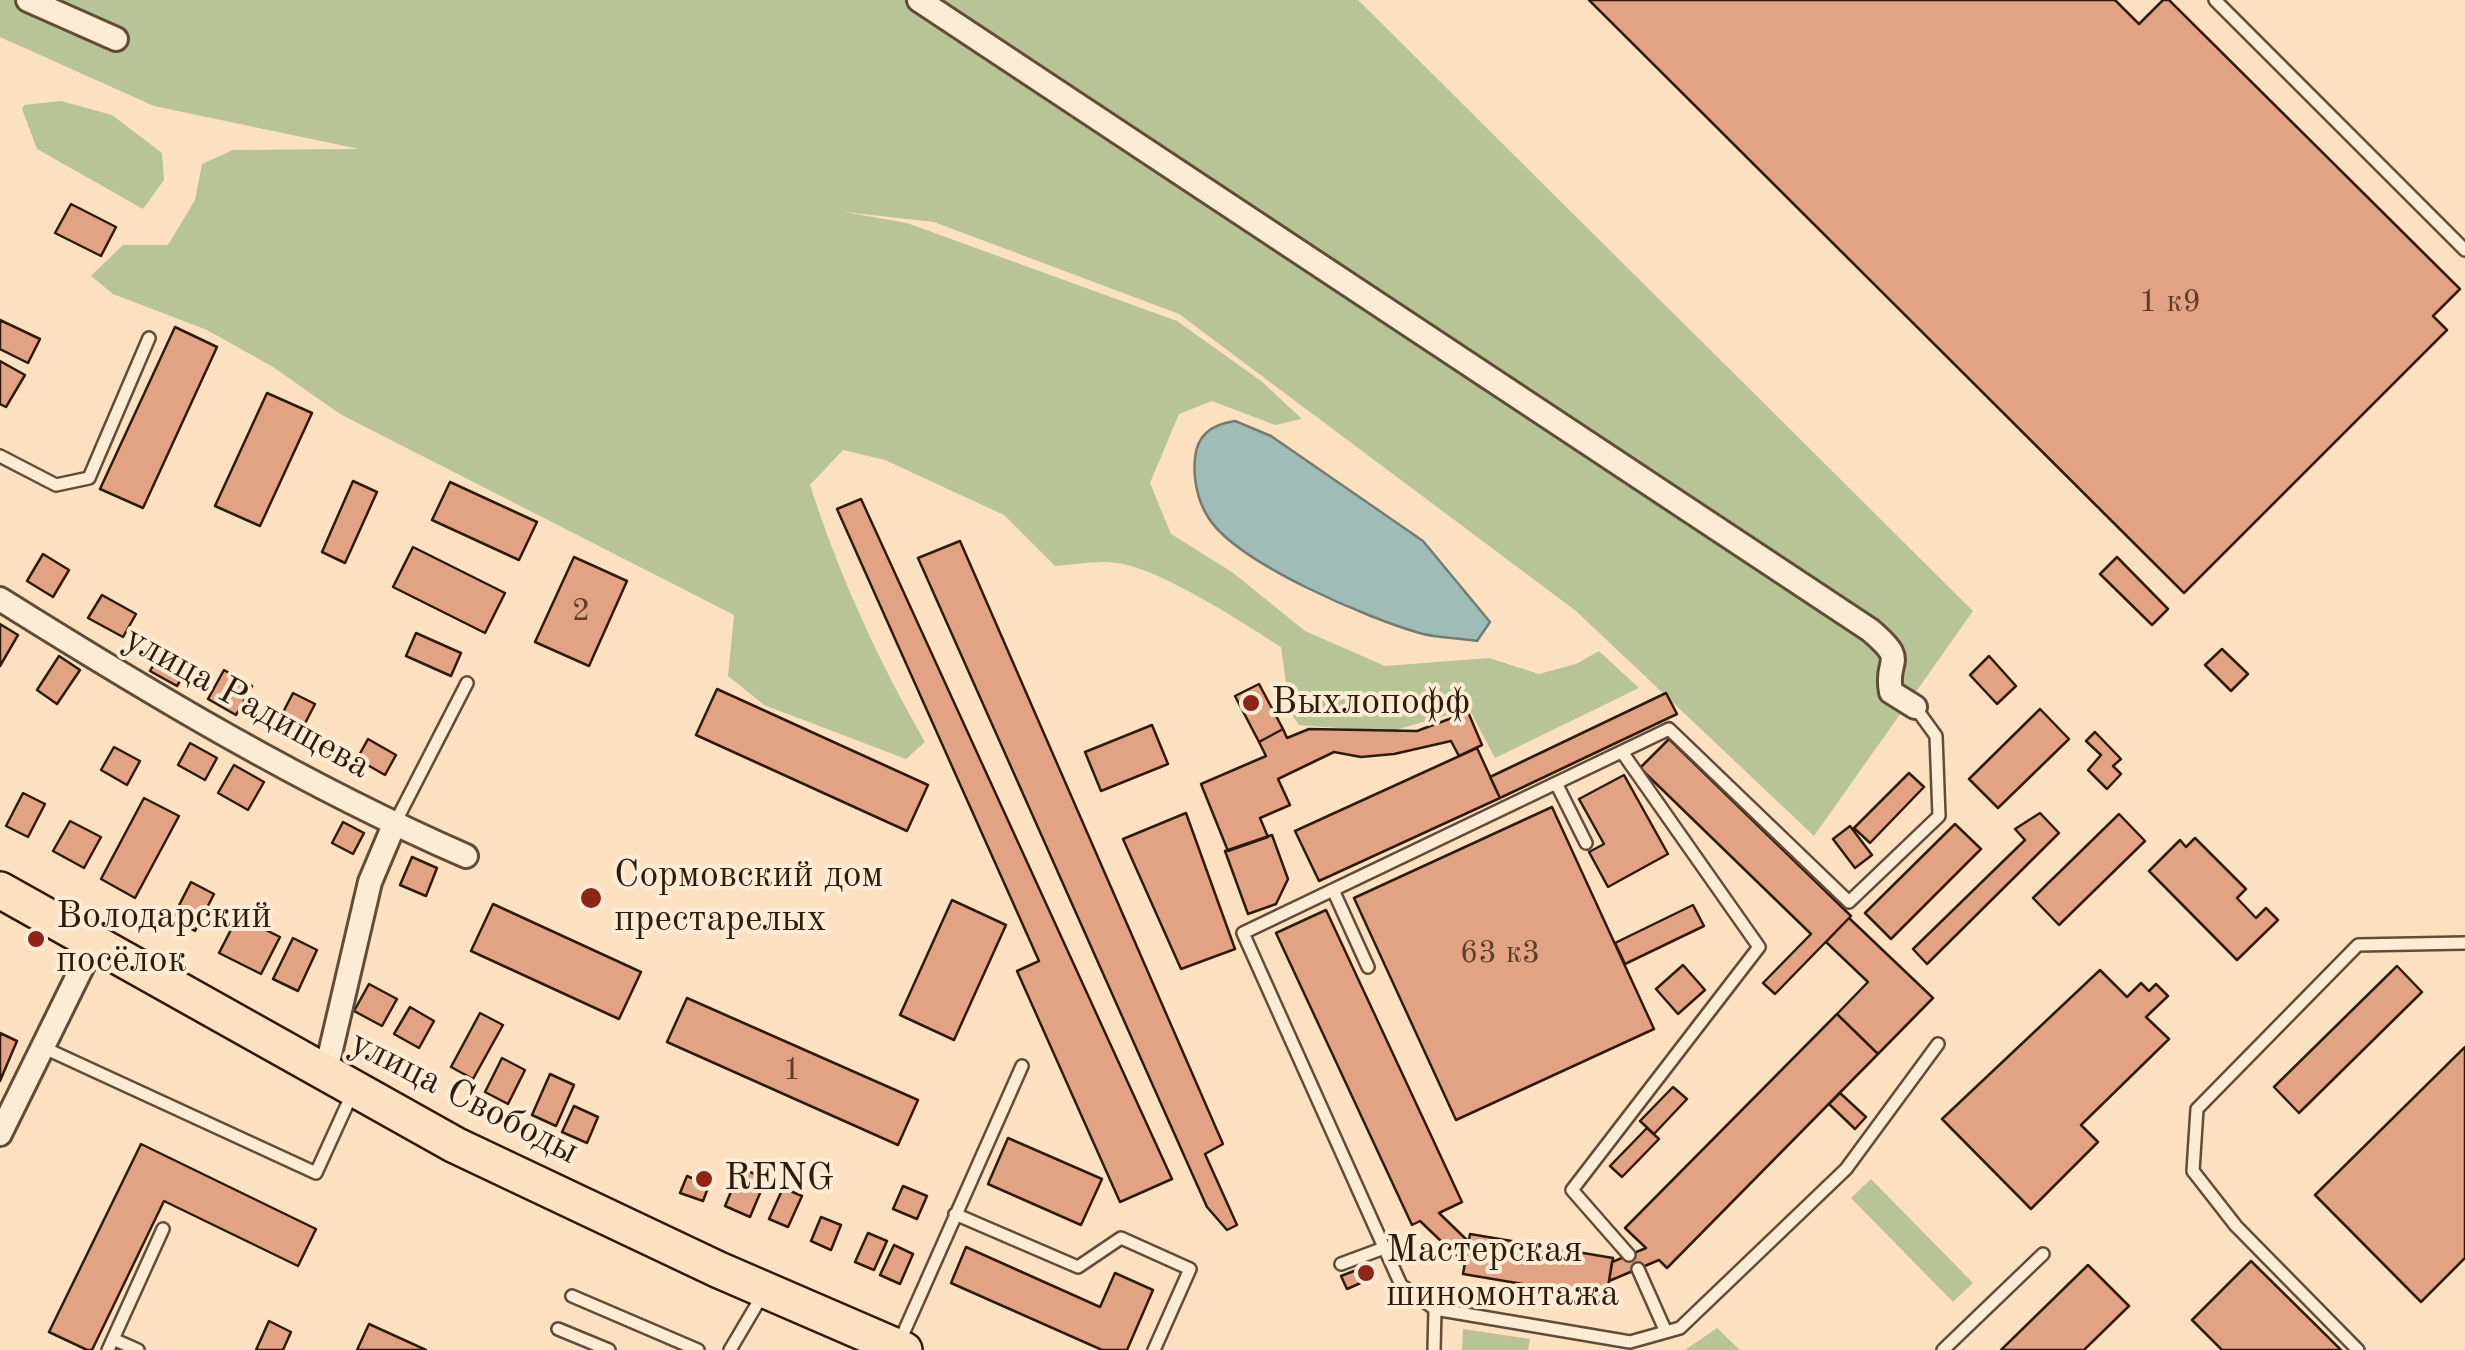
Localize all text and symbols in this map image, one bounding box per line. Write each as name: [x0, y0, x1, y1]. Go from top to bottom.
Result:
house number: 1 к9: [2139, 284, 2201, 322]
house number: 2: [572, 593, 590, 631]
street label: улица Радищева: [116, 616, 378, 790]
place label: Выхлопофф: [1271, 680, 1470, 726]
marker: Выхлопофф: [1240, 692, 1262, 714]
place label: Сормовский дом престарелых: [614, 853, 883, 942]
marker: Сормовский дом престарелых: [578, 885, 604, 911]
place label: Володарский посёлок: [56, 894, 272, 984]
marker: Володарский посёлок: [25, 928, 47, 950]
house number: 63 к3: [1460, 935, 1540, 973]
street label: улица Свободы: [342, 1021, 586, 1175]
house number: 1: [783, 1052, 801, 1090]
place label: RENG: [724, 1156, 834, 1202]
marker: RENG: [693, 1168, 715, 1190]
place label: Мастерская шиномонтажа: [1386, 1228, 1619, 1318]
marker: Мастерская шиномонтажа: [1355, 1262, 1377, 1284]

